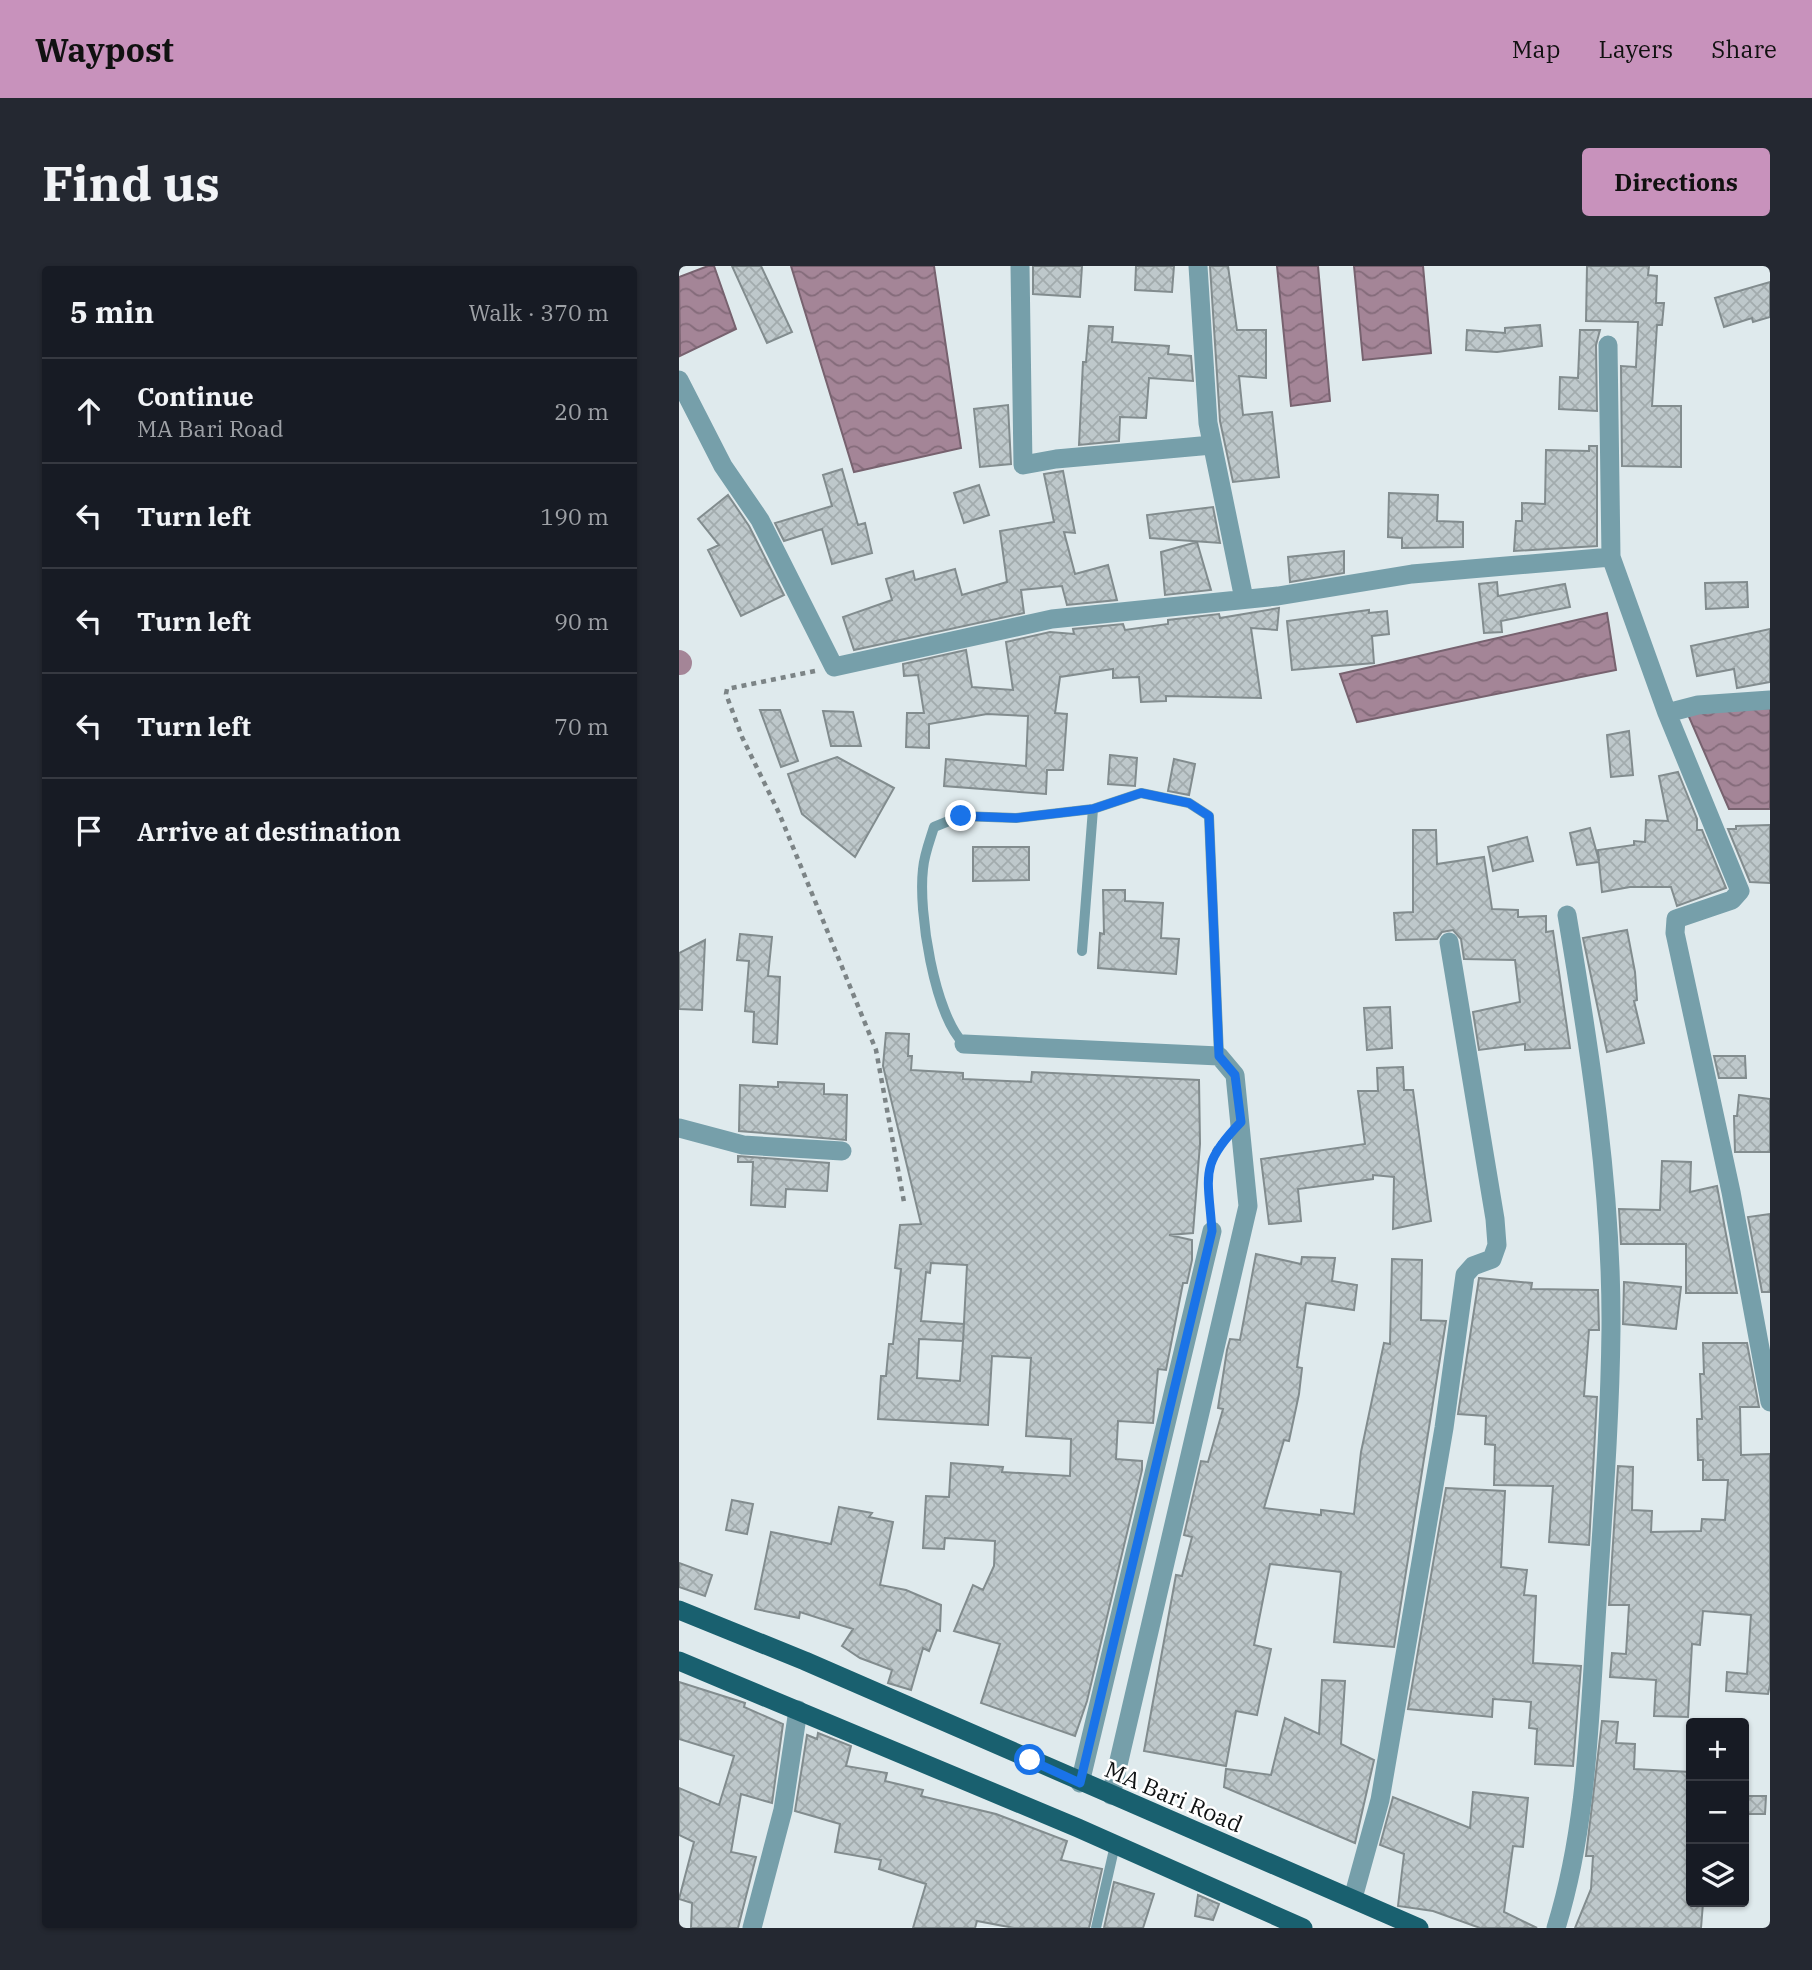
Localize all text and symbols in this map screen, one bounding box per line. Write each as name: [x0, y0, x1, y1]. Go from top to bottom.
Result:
text: Waypost: [35, 28, 174, 71]
text: Map: [1512, 33, 1560, 65]
text: Layers: [1598, 33, 1673, 65]
text: Share: [1711, 33, 1777, 65]
button: Directions: [1582, 148, 1770, 216]
text: Find us: [42, 151, 220, 214]
text: 5 min: [70, 292, 154, 331]
text: Walk · 370 m: [468, 297, 609, 327]
text: Continue: [137, 379, 254, 413]
icon: ahead: [70, 392, 108, 430]
text: 20 m: [554, 396, 609, 426]
text: MA Bari Road: [137, 413, 284, 443]
icon: left: [70, 497, 108, 535]
text: Turn left: [137, 499, 251, 533]
text: 190 m: [540, 501, 609, 531]
icon: left: [70, 602, 108, 640]
text: Turn left: [137, 604, 251, 638]
text: 90 m: [554, 606, 609, 636]
icon: left: [70, 707, 108, 745]
text: Turn left: [137, 709, 251, 743]
text: 70 m: [554, 711, 609, 741]
route end: [945, 800, 976, 831]
icon: arrive: [70, 812, 108, 850]
text: Arrive at destination: [137, 814, 401, 848]
map controls: [1686, 1718, 1749, 1907]
button: +: [1686, 1718, 1749, 1781]
route start: [1014, 1744, 1045, 1775]
street label: MA Bari Road: [1101, 1754, 1247, 1838]
button: −: [1686, 1781, 1749, 1844]
button: layers: [1686, 1844, 1749, 1907]

